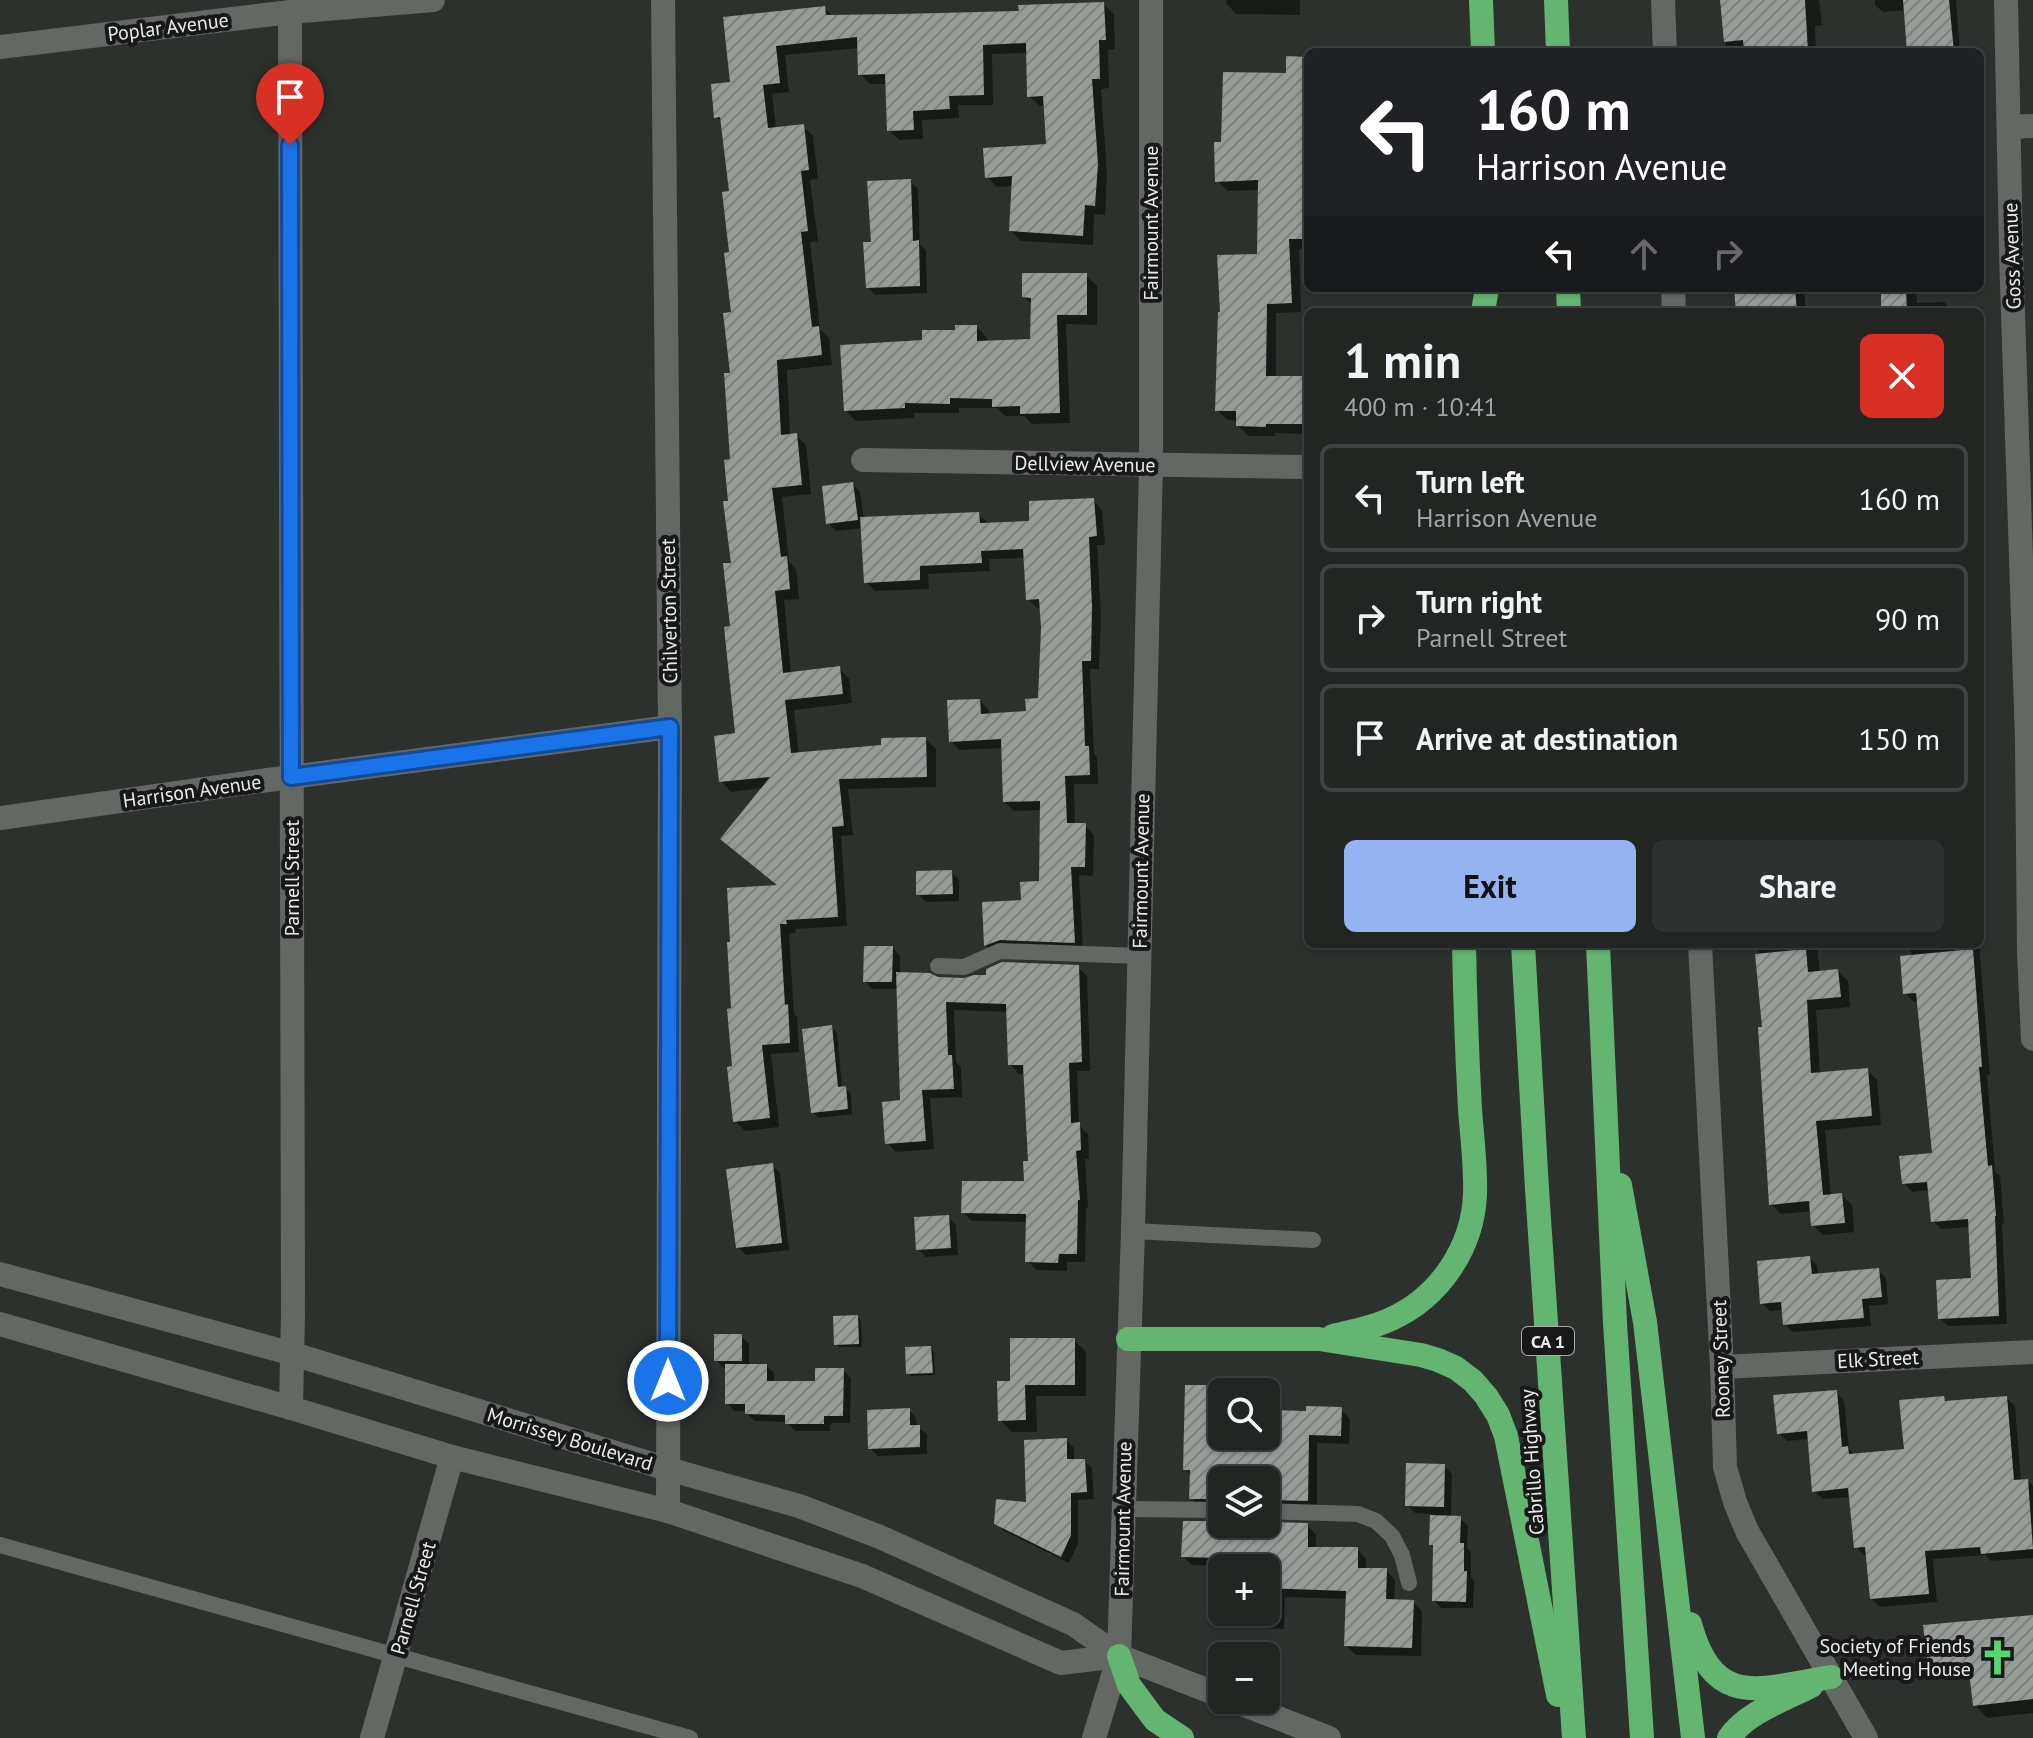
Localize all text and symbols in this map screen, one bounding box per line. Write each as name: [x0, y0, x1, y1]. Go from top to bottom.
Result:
street label: Poplar Avenue: [106, 7, 230, 47]
pin: [256, 63, 324, 145]
text: 160 m: [1476, 73, 1631, 145]
icon: arrive: [268, 75, 312, 119]
icon: left: [1344, 80, 1448, 184]
text: Harrison Avenue: [1476, 143, 1727, 190]
street label: Fairmount Avenue: [1138, 145, 1164, 301]
street label: Goss Avenue: [1997, 202, 2027, 310]
icon: left: [1538, 232, 1582, 276]
icon: ahead: [1622, 232, 1666, 276]
icon: right: [1706, 232, 1750, 276]
text: 1 min: [1344, 329, 1461, 391]
button: close: [1860, 334, 1944, 418]
text: 400 m · 10:41: [1344, 390, 1498, 423]
street label: Dellview Avenue: [1014, 450, 1156, 478]
text: Turn left: [1416, 462, 1524, 501]
icon: left: [1348, 476, 1392, 520]
text: 160 m: [1859, 479, 1940, 518]
text: Harrison Avenue: [1416, 501, 1597, 534]
street label: Chilverton Street: [655, 538, 683, 684]
text: Turn right: [1416, 582, 1542, 621]
icon: right: [1348, 596, 1392, 640]
text: 90 m: [1875, 599, 1940, 638]
text: Parnell Street: [1416, 621, 1567, 654]
icon: arrive: [1348, 716, 1392, 760]
text: Arrive at destination: [1416, 719, 1678, 758]
text: 150 m: [1859, 719, 1940, 758]
street label: Harrison Avenue: [121, 768, 263, 814]
street label: Fairmount Avenue: [1127, 793, 1155, 949]
street label: Parnell Street: [279, 820, 305, 936]
button: Exit: [1344, 840, 1636, 932]
button: Share: [1652, 840, 1944, 932]
street label: Rooney Street: [1706, 1299, 1736, 1418]
road number: CA 1: [1522, 1327, 1574, 1355]
position arrow: [626, 1339, 710, 1423]
street label: Elk Street: [1836, 1344, 1920, 1374]
map controls: [1208, 1378, 1280, 1714]
button: search: [1208, 1378, 1280, 1450]
street label: Cabrillo Highway: [1514, 1388, 1550, 1536]
street label: Morrissey Boulevard: [484, 1401, 656, 1477]
street label: Fairmount Avenue: [1109, 1441, 1137, 1597]
button: layers: [1208, 1466, 1280, 1538]
street label: Parnell Street: [384, 1538, 442, 1658]
button: +: [1208, 1554, 1280, 1626]
place label: Society of Friends Meeting House: [1819, 1633, 1971, 1682]
church icon: Society of Friends Meeting House: [1978, 1639, 2016, 1677]
button: −: [1208, 1642, 1280, 1714]

